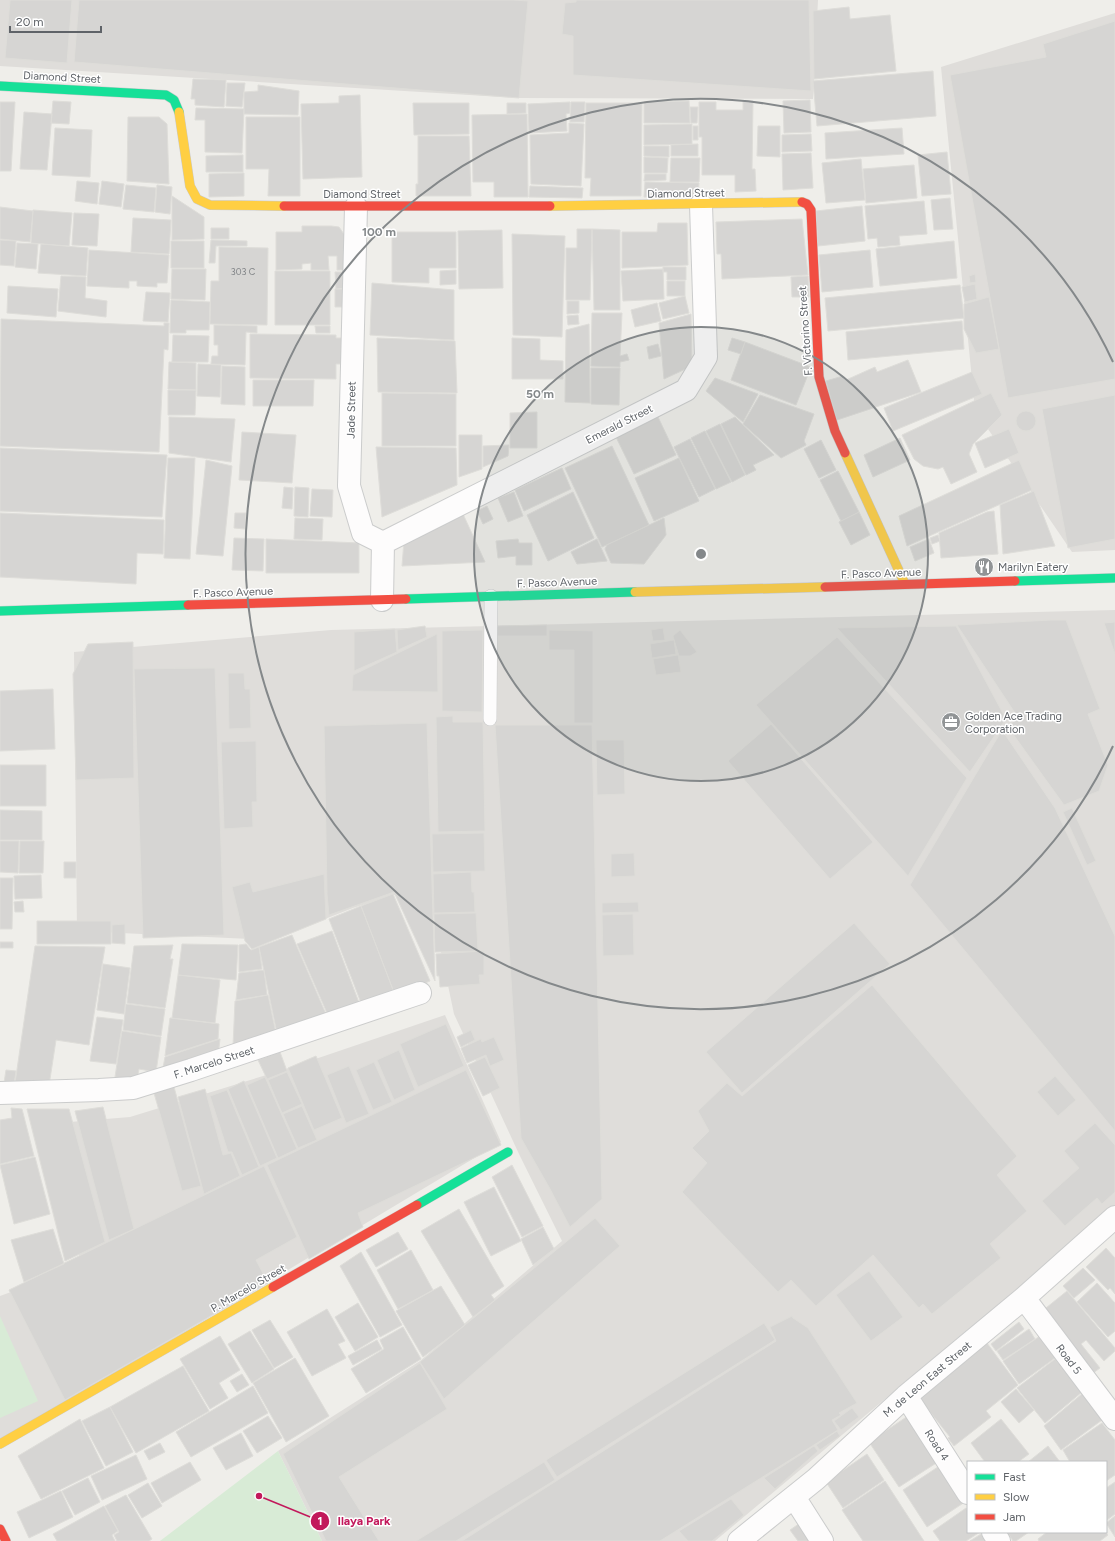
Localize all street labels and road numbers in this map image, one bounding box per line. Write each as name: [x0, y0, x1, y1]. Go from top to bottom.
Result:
street label: Diamond Street: [23, 69, 101, 86]
street label: Diamond Street: [647, 186, 725, 201]
street label: Diamond Street: [323, 188, 401, 201]
street label: F. Victorino Street: [796, 286, 815, 376]
street label: Jade Street: [345, 381, 358, 439]
street label: Emerald Street: [583, 402, 655, 447]
street label: F. Pasco Avenue: [841, 566, 921, 581]
street label: F. Pasco Avenue: [517, 575, 597, 590]
street label: F. Pasco Avenue: [193, 585, 273, 600]
street label: F. Marcelo Street: [172, 1043, 256, 1082]
street label: P. Marcelo Street: [208, 1262, 288, 1315]
street label: M. de Leon East Street: [880, 1339, 974, 1420]
street label: Road 5: [1053, 1342, 1084, 1377]
street label: Road 4: [922, 1427, 952, 1464]

